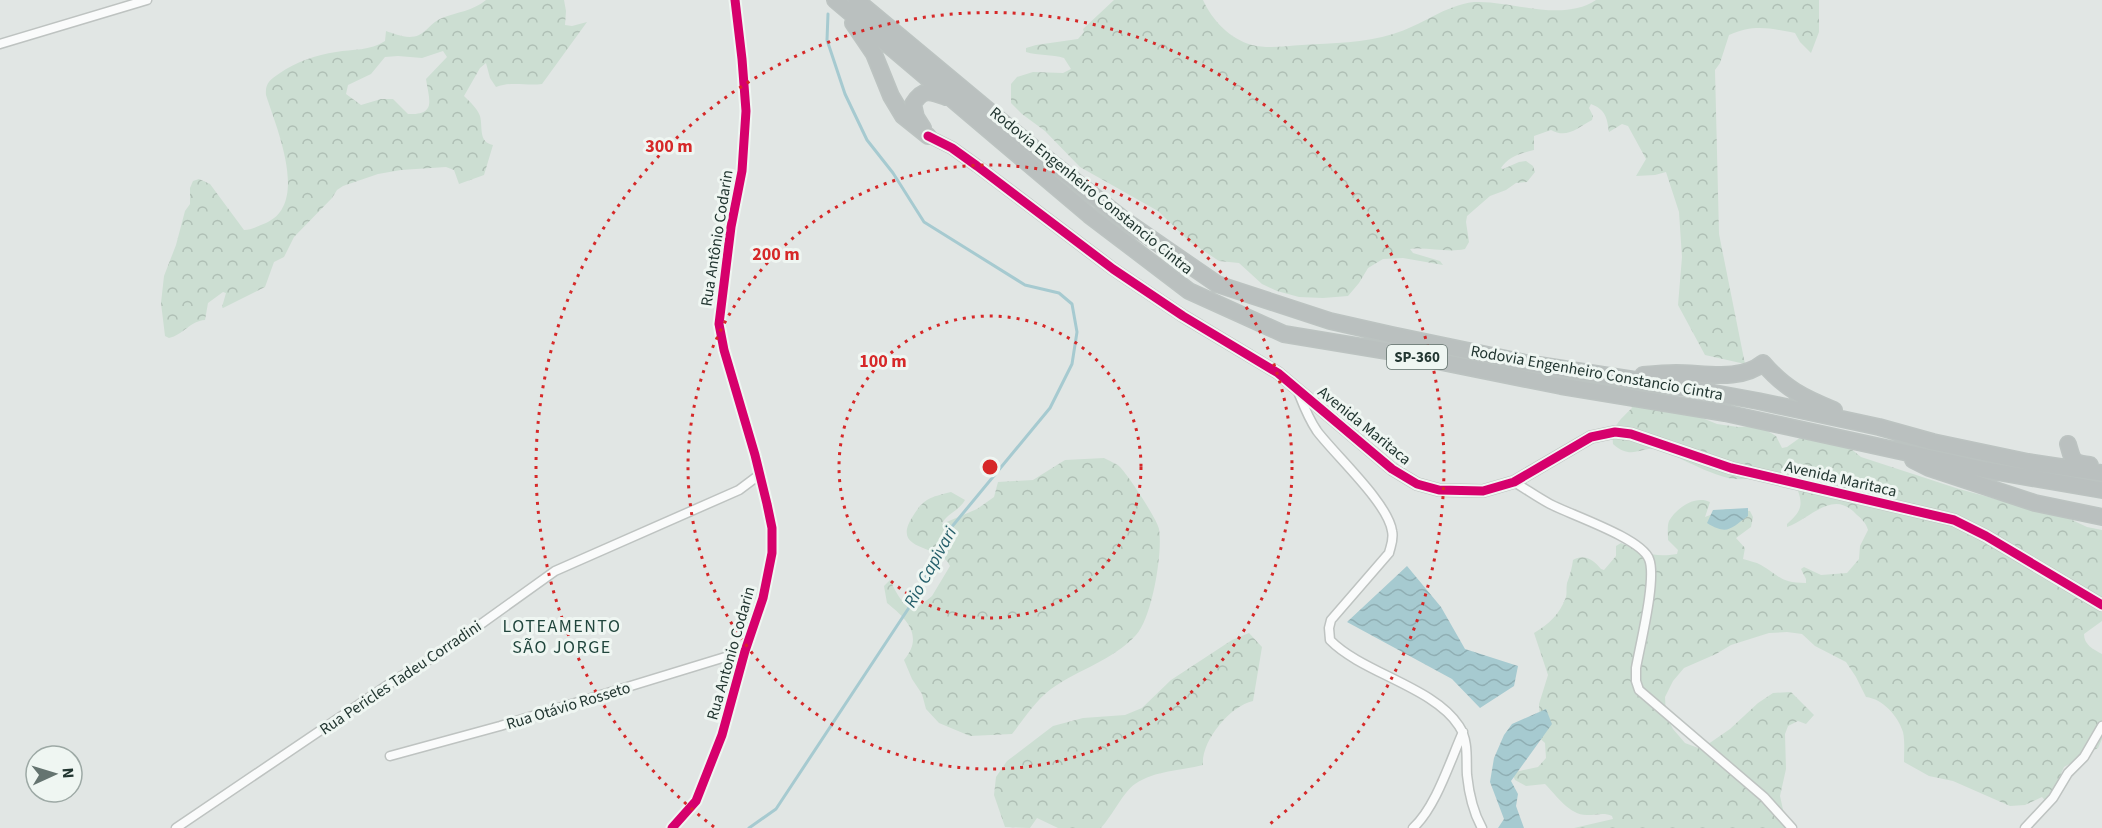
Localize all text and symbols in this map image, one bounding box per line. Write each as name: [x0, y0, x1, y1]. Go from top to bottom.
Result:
street label: Rodovia Engenheiro Constancio Cintra: [985, 102, 1198, 280]
text: 300 m: [645, 134, 693, 159]
street label: Rua Antônio Codarin: [695, 168, 739, 308]
text: 200 m: [752, 242, 800, 267]
street label: Rodovia Engenheiro Constancio Cintra: [1469, 340, 1725, 406]
road number: SP-360: [1387, 345, 1447, 369]
text: 100 m: [859, 349, 907, 374]
street label: Avenida Maritaca: [1313, 381, 1416, 470]
street label: Avenida Maritaca: [1783, 455, 1899, 503]
centre of rings: [980, 457, 1000, 477]
water label: Rio Capivari: [898, 522, 963, 612]
street label: Rua Antonio Codarin: [701, 584, 761, 723]
district label: LOTEAMENTO SÃO JORGE: [502, 614, 622, 660]
street label: Rua Pericles Tadeu Corradini: [315, 615, 486, 740]
street label: Rua Otávio Rosseto: [504, 677, 633, 735]
north arrow: [24, 744, 84, 804]
text: N: [57, 767, 79, 779]

